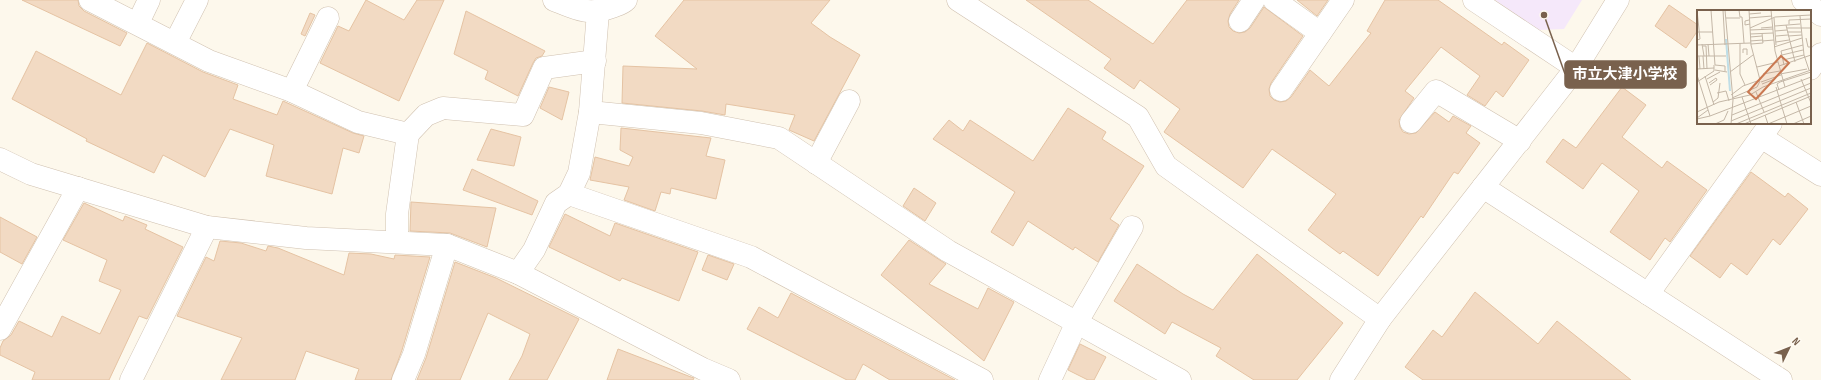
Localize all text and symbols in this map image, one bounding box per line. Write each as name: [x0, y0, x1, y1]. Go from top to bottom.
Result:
inset map: [1697, 10, 1811, 124]
callout: 市立大津小学校: [1565, 61, 1686, 88]
text: 市立大津小学校: [1572, 65, 1678, 84]
north arrow: [1769, 328, 1809, 368]
text: N: [1789, 335, 1803, 348]

